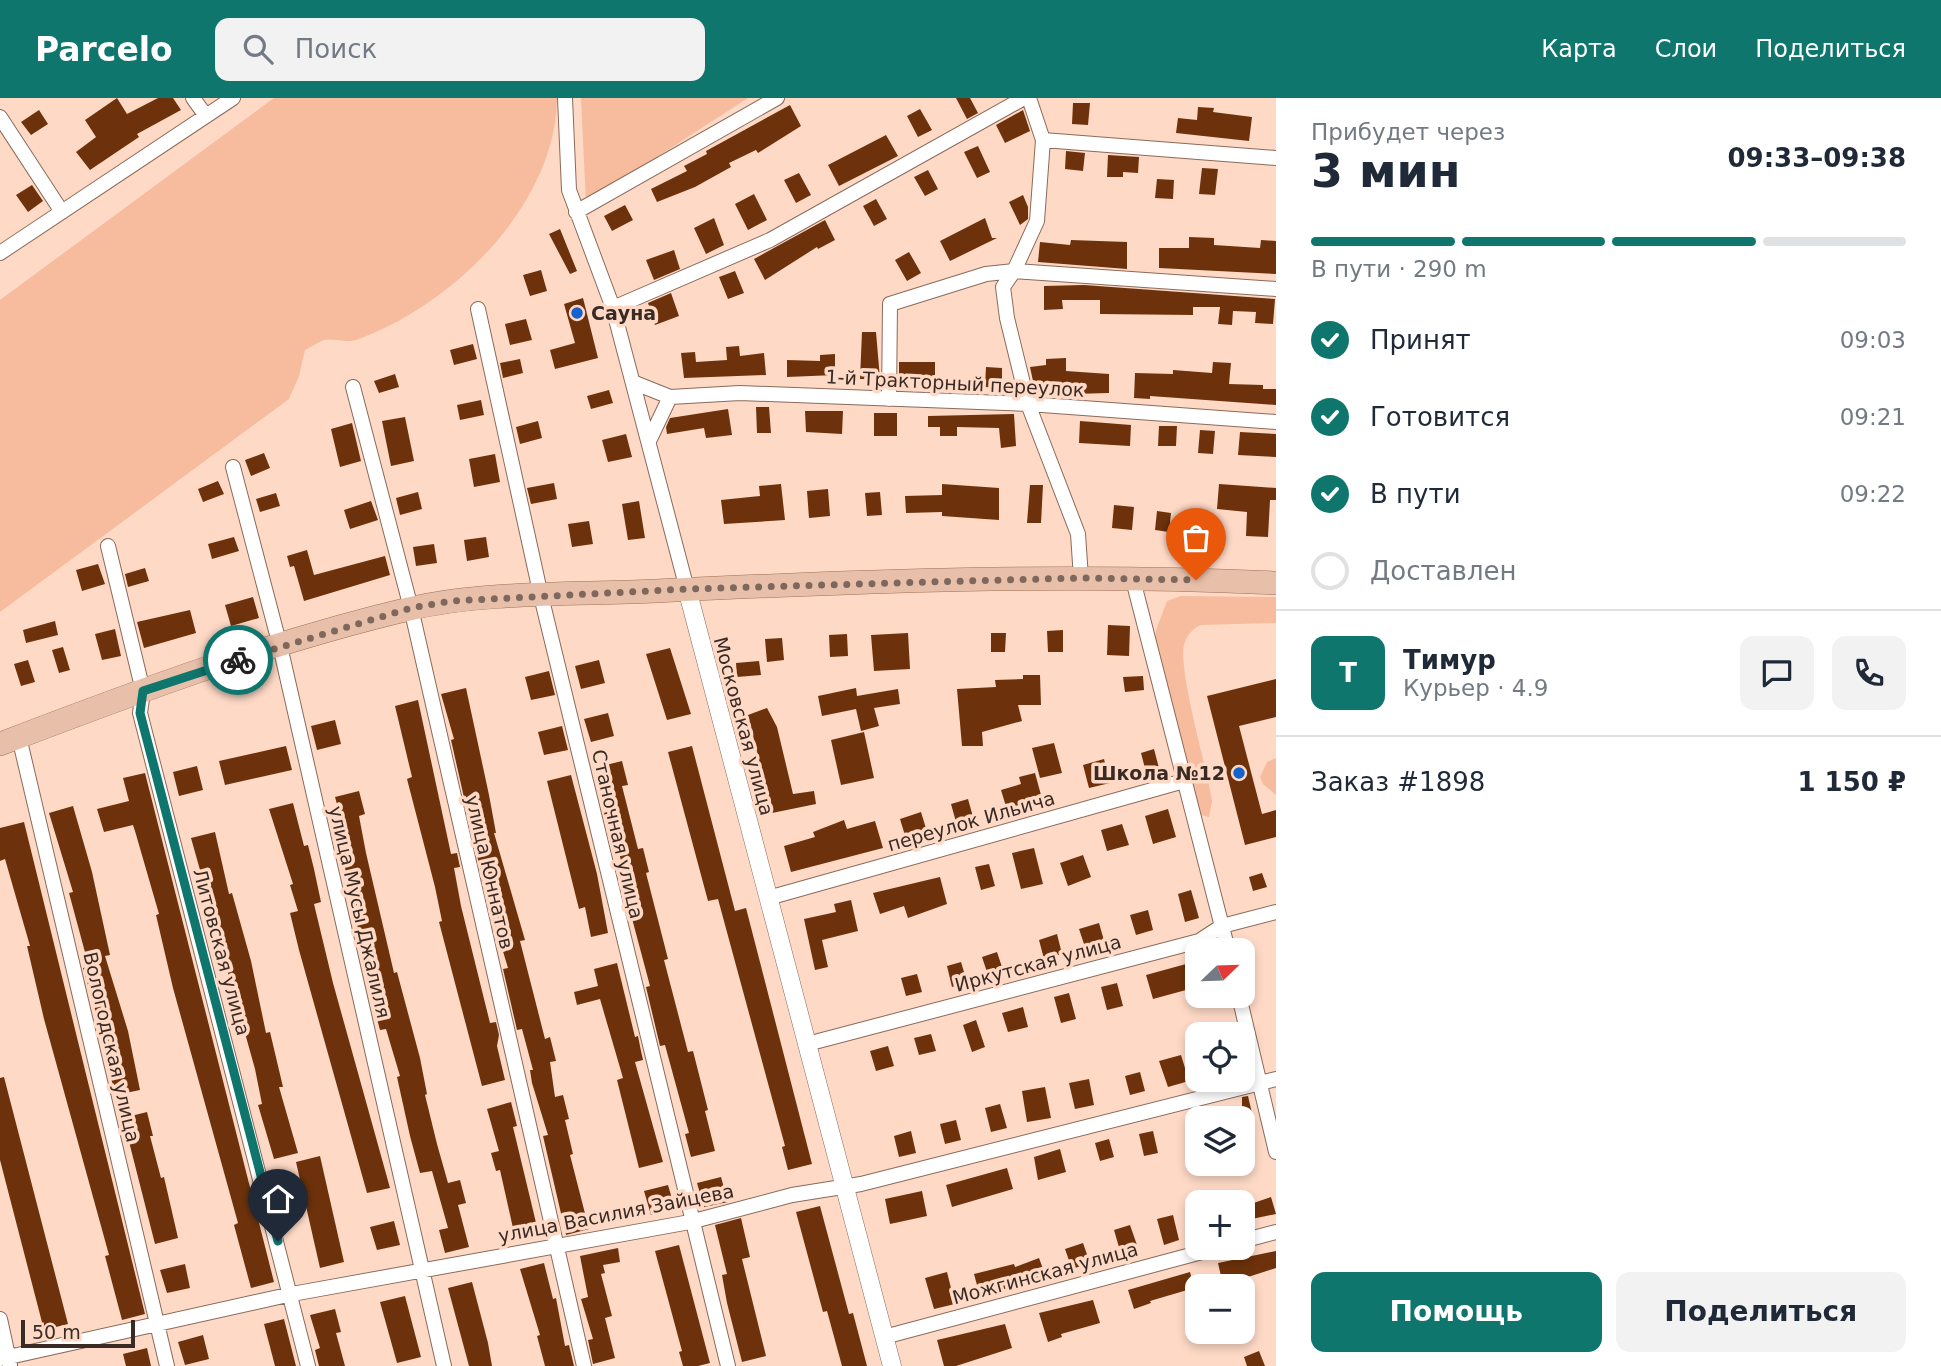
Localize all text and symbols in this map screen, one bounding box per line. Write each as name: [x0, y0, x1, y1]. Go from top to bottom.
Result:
search box: [215, 18, 705, 81]
text: Parcelo: [35, 30, 173, 69]
icon: search: [239, 30, 277, 68]
text: Поиск: [295, 34, 377, 64]
text: Карта: [1541, 35, 1617, 63]
text: Слои: [1655, 35, 1717, 63]
text: Поделиться: [1755, 35, 1906, 63]
text: Прибудет через: [1311, 119, 1505, 145]
text: 09:33–09:38: [1727, 143, 1906, 173]
text: 3 мин: [1311, 144, 1461, 198]
text: В пути · 290 m: [1311, 256, 1487, 282]
place label: Сауна: [591, 302, 656, 324]
marker: Сауна: [569, 305, 585, 321]
icon: check: [1311, 321, 1349, 359]
text: Принят: [1370, 325, 1471, 355]
text: 09:03: [1840, 327, 1906, 353]
street label: 1-й Тракторный переулок: [825, 365, 1085, 401]
icon: check: [1311, 398, 1349, 436]
text: Готовится: [1370, 402, 1510, 432]
text: 09:21: [1840, 404, 1906, 430]
icon: check: [1311, 475, 1349, 513]
text: В пути: [1370, 479, 1461, 509]
text: 09:22: [1840, 481, 1906, 507]
pin: [1166, 508, 1226, 580]
icon: bag: [1177, 519, 1215, 557]
text: Доставлен: [1370, 556, 1517, 586]
courier: [203, 625, 273, 695]
street label: Московская улица: [710, 634, 778, 818]
button: chat: [1740, 636, 1814, 710]
button: phone: [1832, 636, 1906, 710]
icon: bike: [219, 641, 257, 679]
text: Тимур: [1403, 645, 1496, 675]
text: Т: [1339, 658, 1357, 688]
text: Курьер · 4.9: [1403, 675, 1548, 701]
street label: Станочная улица: [588, 747, 648, 921]
place label: Школа №12: [1093, 762, 1225, 784]
marker: Школа №12: [1231, 765, 1247, 781]
text: Заказ #1898: [1311, 767, 1485, 797]
text: 1 150 ₽: [1797, 767, 1906, 797]
street label: переулок Ильича: [885, 787, 1057, 855]
street label: улица Юннатов: [462, 793, 518, 951]
street label: улица Мусы Джалиля: [325, 804, 395, 1020]
street label: Литовская улица: [189, 866, 255, 1038]
street label: Иркутская улица: [952, 930, 1124, 996]
north arrow: [1185, 938, 1255, 1008]
map controls: [1185, 938, 1255, 1344]
street label: Вологодская улица: [79, 950, 145, 1144]
button: locate: [1185, 1022, 1255, 1092]
button: layers: [1185, 1106, 1255, 1176]
pin: [248, 1169, 308, 1241]
street label: улица Василия Зайцева: [496, 1179, 736, 1247]
icon: home: [259, 1180, 297, 1218]
button: +: [1185, 1190, 1255, 1260]
street label: Можгинская улица: [950, 1238, 1140, 1308]
button: Помощь: [1311, 1272, 1602, 1352]
button: Поделиться: [1616, 1272, 1906, 1352]
button: −: [1185, 1274, 1255, 1344]
scale bar: [21, 1317, 135, 1349]
text: 50 m: [32, 1321, 81, 1343]

